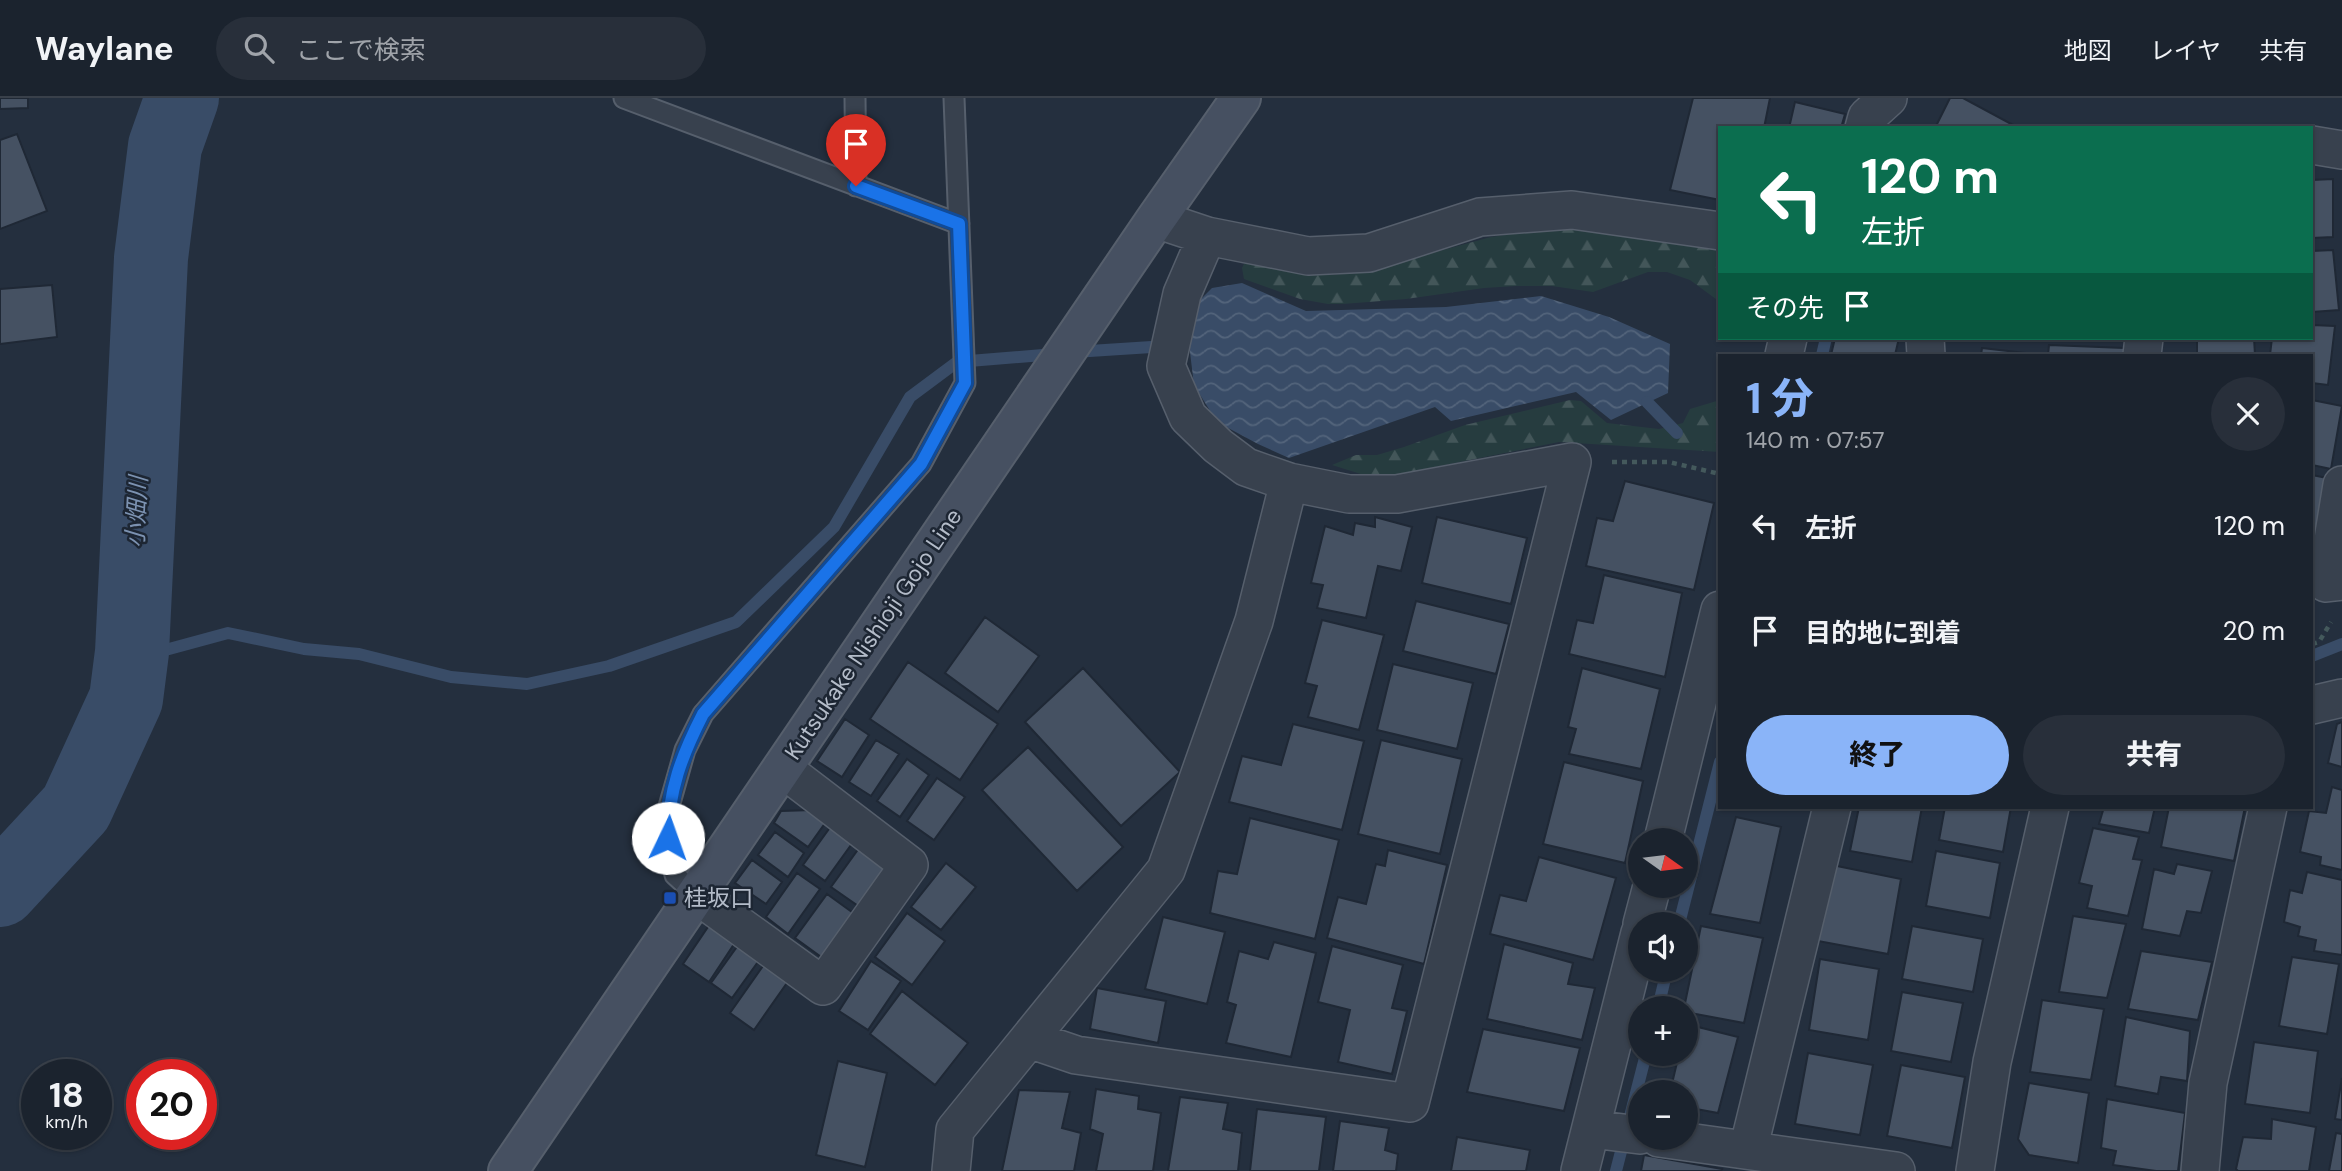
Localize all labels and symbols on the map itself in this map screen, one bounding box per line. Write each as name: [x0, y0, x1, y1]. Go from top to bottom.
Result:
pin: [826, 114, 886, 186]
water label: 小畑川: [119, 472, 154, 549]
street label: Kutsukake Nishioji Gojo Line: [778, 503, 968, 765]
position arrow: [631, 801, 705, 875]
north arrow: [1628, 828, 1698, 898]
place label: 桂坂口: [684, 883, 753, 913]
marker: 桂坂口: [662, 890, 678, 906]
speed limit sign: 20: [126, 1059, 217, 1150]

